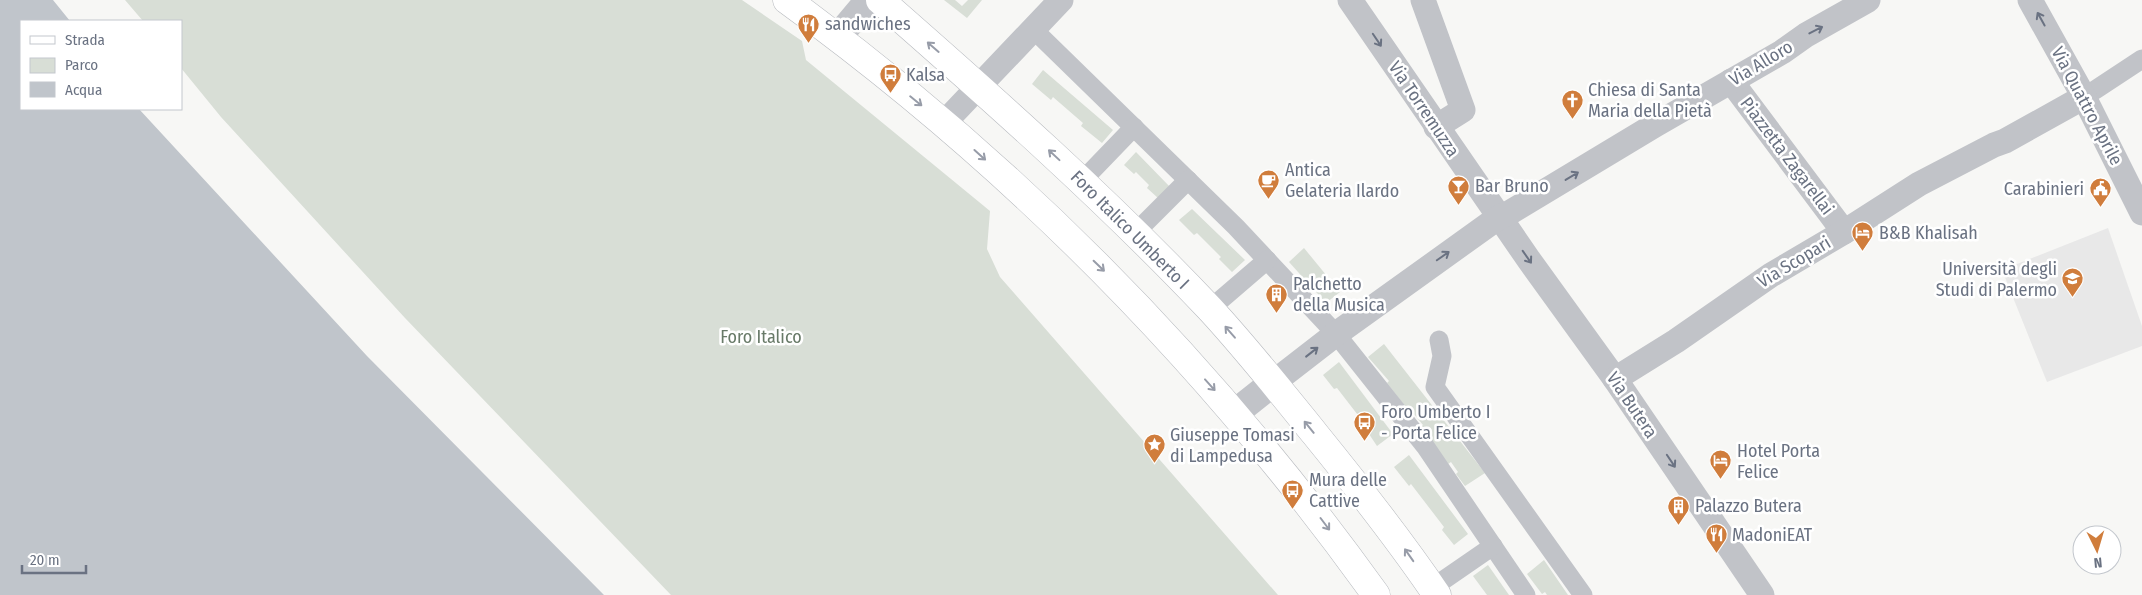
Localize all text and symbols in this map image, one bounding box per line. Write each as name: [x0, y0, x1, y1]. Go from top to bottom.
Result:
restaurant icon: sandwiches: [797, 12, 821, 43]
one-way arrow: [2035, 12, 2045, 26]
place label: sandwiches: [825, 13, 911, 35]
legend: [20, 20, 182, 110]
one-way arrow: [1808, 25, 1823, 34]
text: Strada: [65, 31, 105, 49]
one-way arrow: [1372, 33, 1382, 47]
street label: Via Alloro: [1725, 35, 1797, 91]
one-way arrow: [927, 41, 940, 52]
street label: Via Quattro Aprile: [2047, 43, 2128, 169]
text: Parco: [65, 56, 98, 74]
street label: Via Torremuzza: [1384, 57, 1464, 161]
bus stop icon: Kalsa: [878, 63, 902, 94]
place label: Kalsa: [906, 64, 945, 86]
place label: Chiesa di Santa Maria della Pietà: [1588, 79, 1712, 122]
text: Acqua: [65, 81, 102, 99]
church icon: Chiesa di Santa Maria della Pietà: [1560, 88, 1584, 119]
street label: Piazzetta Zagarellai: [1736, 93, 1838, 219]
one-way arrow: [909, 95, 922, 106]
one-way arrow: [974, 149, 987, 161]
one-way arrow: [1048, 149, 1060, 161]
place label: Antica Gelateria Ilardo: [1285, 159, 1399, 202]
street label: Foro Italico Umberto I: [1066, 166, 1194, 294]
cafe icon: Antica Gelateria Ilardo: [1257, 168, 1281, 199]
one-way arrow: [1564, 171, 1578, 181]
bar icon: Bar Bruno: [1447, 174, 1471, 205]
place label: Bar Bruno: [1475, 175, 1549, 197]
public building icon: Carabinieri: [2088, 177, 2112, 208]
place label: Carabinieri: [2004, 178, 2084, 200]
hotel icon: B&B Khalisah: [1851, 221, 1875, 252]
place label: B&B Khalisah: [1879, 222, 1978, 244]
street label: Via Scopari: [1753, 232, 1835, 292]
one-way arrow: [1522, 250, 1532, 264]
one-way arrow: [1436, 251, 1449, 262]
place label: Università degli Studi di Palermo: [1936, 258, 2057, 301]
one-way arrow: [1093, 260, 1105, 273]
school or university icon: Università degli Studi di Palermo: [2061, 267, 2085, 298]
place label: Palchetto della Musica: [1293, 273, 1385, 316]
building icon: Palchetto della Musica: [1265, 282, 1289, 313]
park label: Foro Italico: [720, 326, 802, 348]
one-way arrow: [1224, 326, 1236, 339]
one-way arrow: [1305, 347, 1318, 358]
street label: Via Butera: [1602, 368, 1662, 442]
one-way arrow: [1204, 378, 1216, 391]
place label: Foro Umberto I - Porta Felice: [1381, 401, 1490, 444]
bus stop icon: Foro Umberto I - Porta Felice: [1353, 410, 1377, 441]
one-way arrow: [1304, 420, 1315, 433]
place label: Giuseppe Tomasi di Lampedusa: [1170, 424, 1295, 467]
place icon: Giuseppe Tomasi di Lampedusa: [1142, 433, 1166, 464]
place label: Hotel Porta Felice: [1737, 440, 1820, 483]
hotel icon: Hotel Porta Felice: [1709, 449, 1733, 480]
one-way arrow: [1666, 454, 1676, 468]
place label: Mura delle Cattive: [1309, 469, 1387, 512]
bus stop icon: Mura delle Cattive: [1281, 478, 1305, 509]
building icon: Palazzo Butera: [1667, 494, 1691, 525]
place label: Palazzo Butera: [1695, 495, 1802, 517]
one-way arrow: [1319, 517, 1330, 530]
restaurant icon: MadoniEAT: [1704, 523, 1728, 554]
place label: MadoniEAT: [1732, 524, 1813, 546]
north arrow: [2072, 525, 2122, 575]
scale bar: [22, 542, 86, 574]
one-way arrow: [1404, 548, 1414, 562]
text: 20 m: [30, 551, 60, 569]
text: N: [2093, 554, 2103, 571]

